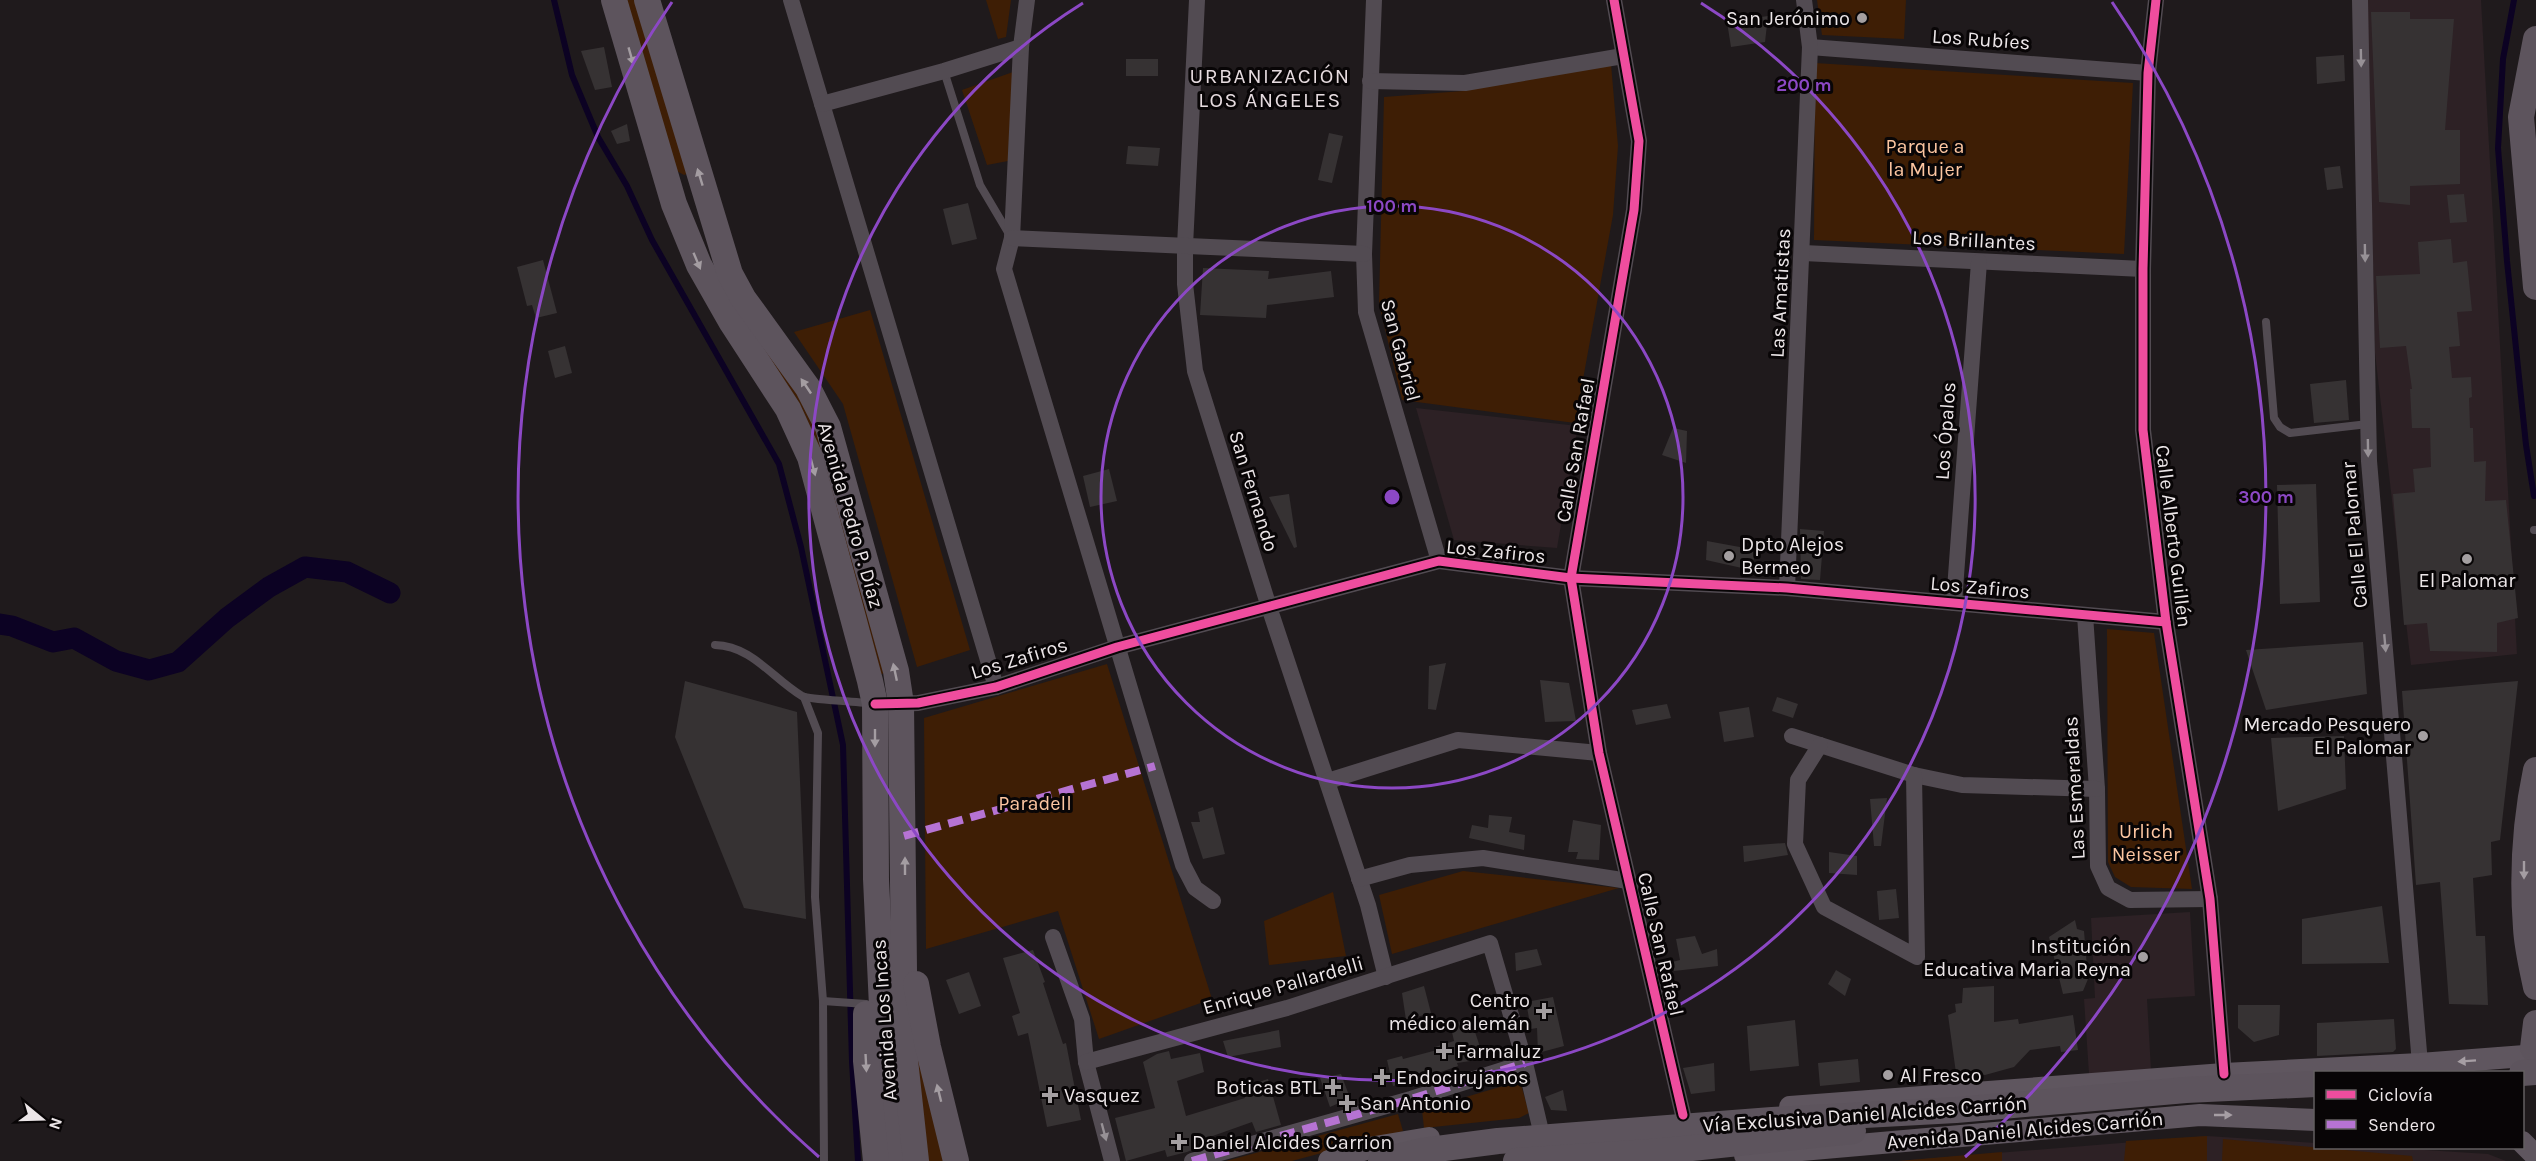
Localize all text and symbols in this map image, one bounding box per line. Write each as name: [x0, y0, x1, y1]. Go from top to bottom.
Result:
place label: San Jerónimo: [1726, 7, 1850, 30]
marker: San Jerónimo: [1855, 11, 1869, 25]
street label: Los Rubíes: [1931, 25, 2031, 54]
one-way arrow: [627, 47, 636, 65]
one-way arrow: [2356, 49, 2366, 68]
district label: URBANIZACIÓN LOS ÁNGELES: [1189, 64, 1351, 112]
text: 200 m: [1776, 74, 1832, 96]
park label: Parque a la Mujer: [1885, 135, 1965, 181]
one-way arrow: [695, 168, 704, 186]
text: 100 m: [1367, 195, 1417, 217]
street label: Los Brillantes: [1912, 226, 2036, 255]
street label: Las Amatistas: [1766, 228, 1795, 358]
one-way arrow: [2360, 244, 2370, 263]
one-way arrow: [693, 253, 702, 270]
street label: San Gabriel: [1376, 297, 1425, 404]
street label: Calle San Rafael: [1551, 376, 1600, 524]
one-way arrow: [800, 379, 812, 395]
street label: Los Ópalos: [1930, 381, 1960, 481]
street label: Avenida Pedro P. Díaz: [813, 420, 888, 611]
street label: San Fernando: [1224, 428, 1283, 554]
one-way arrow: [2364, 439, 2373, 458]
street label: Calle Alberto Guillén: [2151, 444, 2196, 629]
one-way arrow: [808, 458, 818, 477]
street label: Calle El Palomar: [2337, 460, 2372, 609]
text: 300 m: [2238, 486, 2294, 508]
centre of rings: [1382, 487, 1402, 507]
place label: Dpto Alejos Bermeo: [1741, 533, 1844, 579]
street label: Los Zafiros: [1445, 535, 1547, 568]
marker: Dpto Alejos Bermeo: [1722, 549, 1736, 563]
marker: El Palomar: [2460, 552, 2474, 566]
place label: El Palomar: [2418, 569, 2516, 592]
street label: Los Zafiros: [1929, 572, 2031, 603]
street label: Los Zafiros: [968, 633, 1070, 684]
one-way arrow: [2380, 633, 2389, 652]
one-way arrow: [890, 662, 899, 681]
place label: Mercado Pesquero El Palomar: [2244, 713, 2412, 759]
street label: Las Esmeraldas: [2059, 716, 2090, 860]
one-way arrow: [870, 729, 880, 748]
marker: Mercado Pesquero El Palomar: [2416, 729, 2430, 743]
park label: Paradell: [998, 792, 1072, 815]
park label: Urlich Neisser: [2112, 820, 2181, 866]
one-way arrow: [900, 856, 909, 875]
one-way arrow: [2519, 860, 2529, 879]
street label: Calle San Rafael: [1633, 870, 1688, 1018]
place label: Institución Educativa Maria Reyna: [1923, 935, 2131, 981]
street label: Avenida Los Incas: [867, 938, 902, 1102]
marker: Institución Educativa Maria Reyna: [2136, 950, 2150, 964]
street label: Enrique Pallardelli: [1200, 952, 1366, 1019]
place label: Centro médico alemán: [1389, 989, 1530, 1035]
marker: Centro médico alemán: [1535, 1002, 1553, 1020]
place label: Farmaluz: [1456, 1040, 1541, 1063]
marker: Farmaluz: [1437, 1044, 1451, 1058]
one-way arrow: [862, 1053, 871, 1072]
one-way arrow: [2457, 1057, 2476, 1066]
place label: Al Fresco: [1900, 1064, 1982, 1087]
place label: Endocirujanos: [1396, 1066, 1529, 1089]
marker: Endocirujanos: [1373, 1068, 1391, 1086]
marker: Al Fresco: [1881, 1068, 1895, 1082]
legend: [2314, 1071, 2524, 1149]
place label: Boticas BTL: [1216, 1076, 1322, 1099]
marker: Boticas BTL: [1326, 1080, 1340, 1094]
one-way arrow: [933, 1084, 943, 1102]
place label: Vasquez: [1064, 1084, 1140, 1107]
text: Ciclovía: [2368, 1084, 2433, 1106]
marker: Vasquez: [1041, 1086, 1059, 1104]
north arrow: [12, 1089, 72, 1149]
place label: San Antonio: [1360, 1092, 1471, 1115]
street label: Vía Exclusiva Daniel Alcides Carrión: [1702, 1092, 2028, 1137]
marker: San Antonio: [1338, 1094, 1356, 1112]
street label: Avenida Daniel Alcides Carrión: [1886, 1107, 2164, 1154]
one-way arrow: [2213, 1110, 2232, 1120]
text: Sendero: [2368, 1114, 2435, 1136]
text: N: [45, 1115, 67, 1132]
one-way arrow: [1100, 1123, 1110, 1141]
place label: Daniel Alcides Carrion: [1192, 1131, 1392, 1154]
marker: Daniel Alcides Carrion: [1170, 1133, 1188, 1151]

